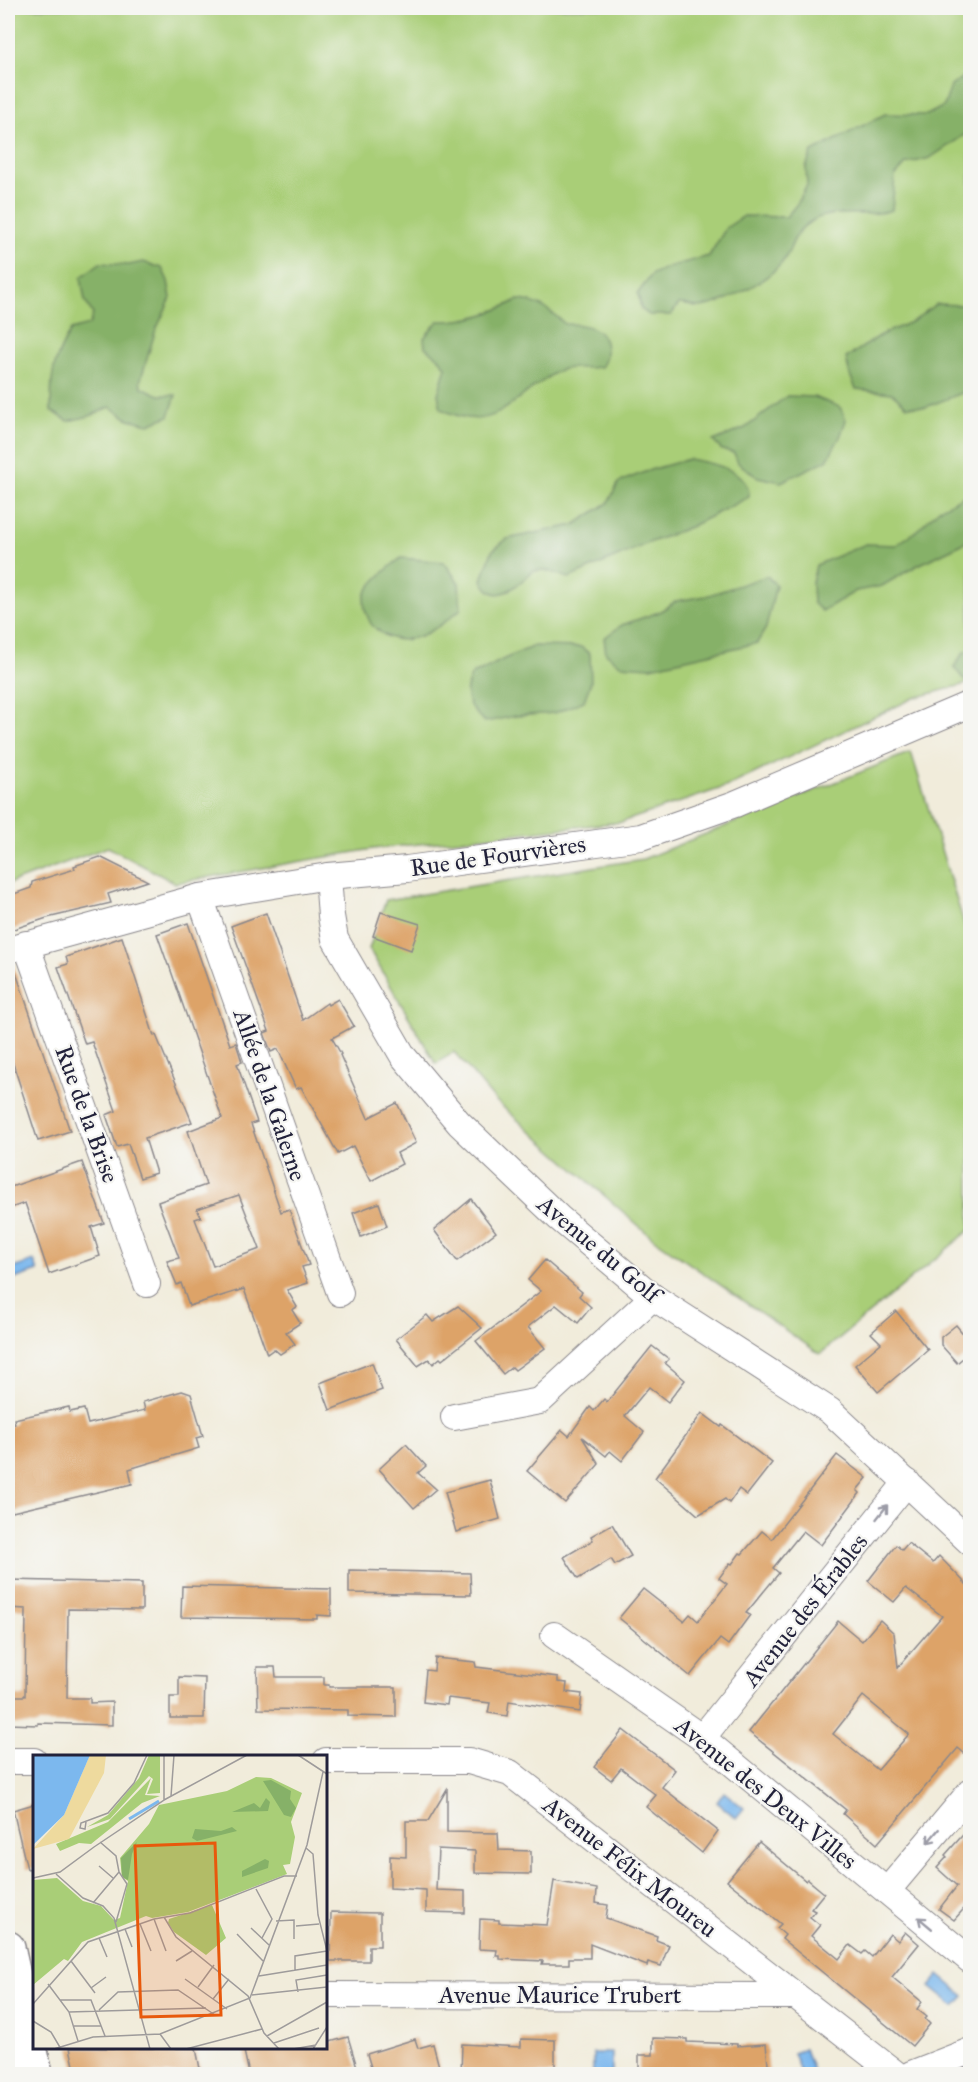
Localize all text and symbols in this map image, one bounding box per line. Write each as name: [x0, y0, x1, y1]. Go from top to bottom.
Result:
street label: Rue de Fourvières: [408, 829, 588, 883]
street label: Allée de la Galerne: [226, 1004, 313, 1185]
street label: Rue de la Brise: [48, 1041, 126, 1187]
street label: Avenue du Golf: [531, 1188, 670, 1312]
one-way arrow: [876, 1504, 889, 1520]
street label: Avenue des Érables: [735, 1527, 874, 1693]
street label: Avenue des Deux Villes: [668, 1710, 863, 1876]
inset map: [33, 1755, 327, 2049]
street label: Avenue Félix Moureu: [536, 1789, 723, 1944]
one-way arrow: [926, 1828, 940, 1843]
one-way arrow: [917, 1917, 933, 1930]
street label: Avenue Maurice Trubert: [438, 1980, 682, 2010]

